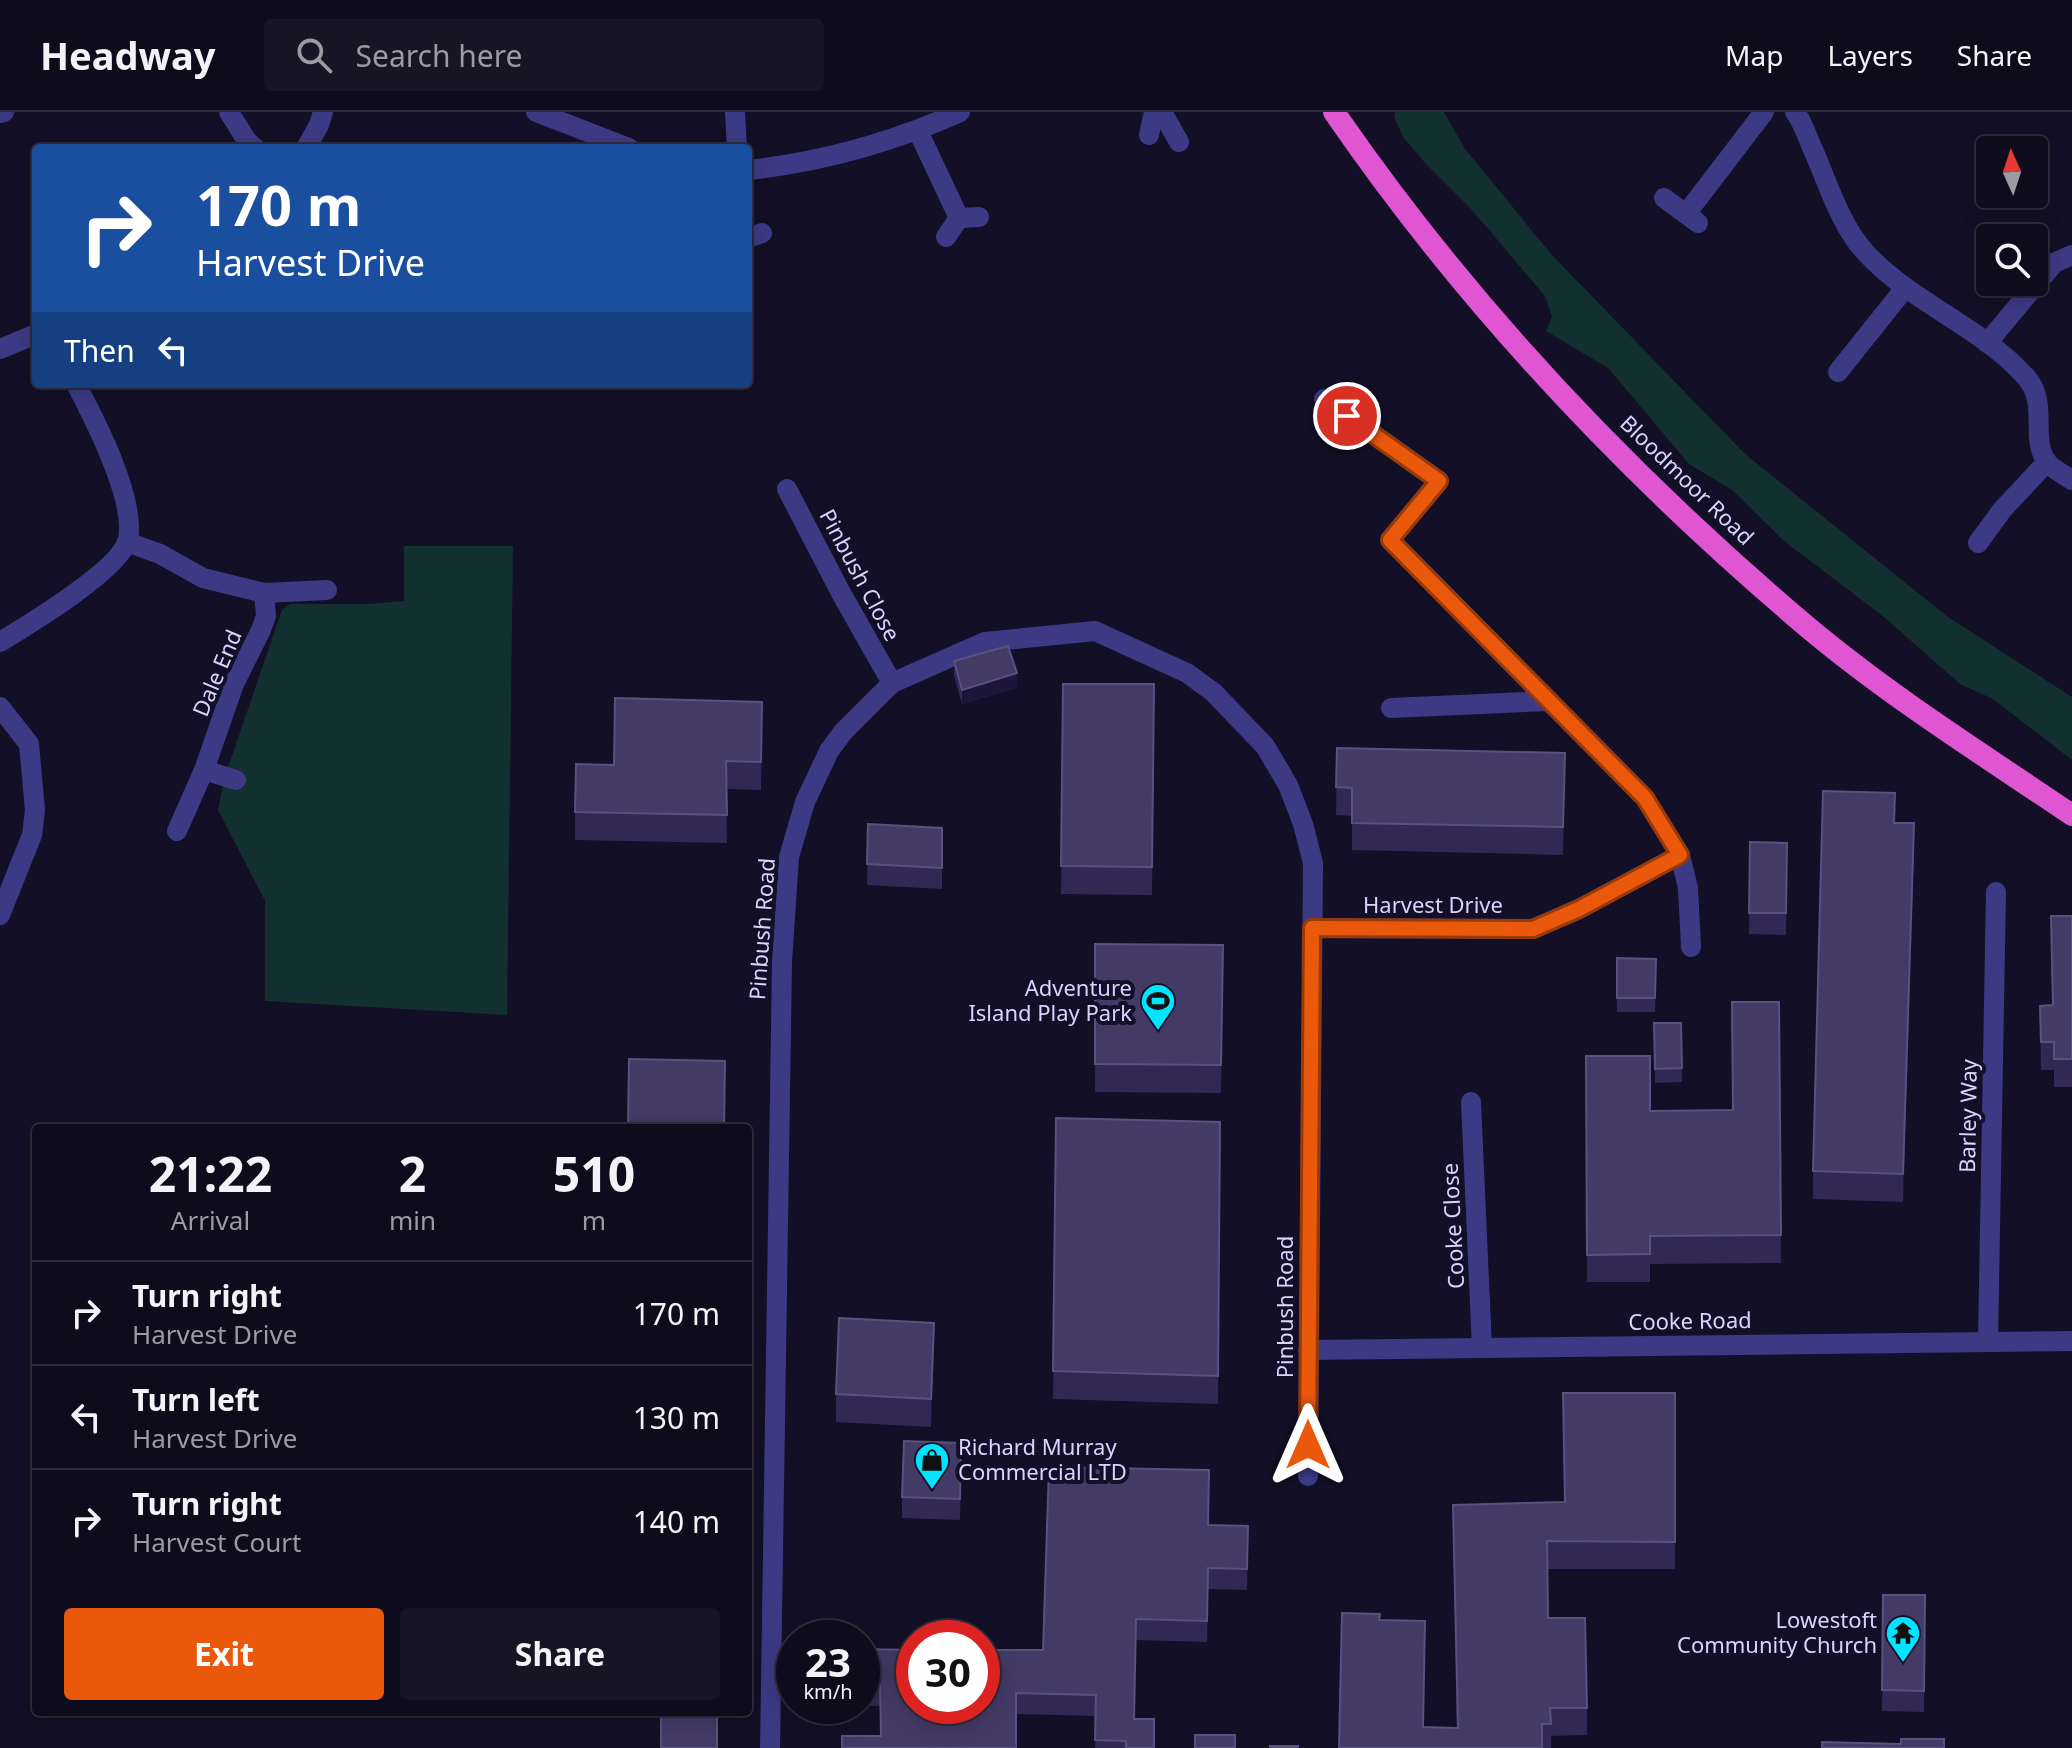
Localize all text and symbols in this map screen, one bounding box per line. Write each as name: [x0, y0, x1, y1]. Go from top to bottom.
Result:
search box: [264, 19, 824, 91]
text: Headway: [40, 29, 216, 81]
icon: search: [292, 33, 336, 77]
text: Search here: [356, 35, 522, 76]
text: Map: [1725, 36, 1783, 74]
text: Layers: [1827, 36, 1913, 74]
text: Share: [1957, 36, 2032, 74]
north arrow: [1976, 136, 2048, 208]
map controls: [1976, 136, 2048, 296]
text: 170 m: [196, 166, 361, 242]
icon: right: [64, 176, 168, 280]
button: search: [1976, 224, 2048, 296]
text: Harvest Drive: [196, 238, 425, 287]
icon: left: [151, 328, 195, 372]
text: Then: [64, 330, 135, 371]
pin: [1313, 382, 1381, 450]
icon: arrive: [1325, 394, 1369, 438]
street label: Bloodmoor Road: [1614, 408, 1761, 551]
street label: Pinbush Close: [814, 503, 908, 646]
street label: Dale End: [184, 625, 248, 721]
street label: Pinbush Road: [741, 857, 781, 1001]
street label: Harvest Drive: [1363, 889, 1503, 919]
place label: Adventure Island Play Park: [968, 972, 1132, 1027]
sports icon: Adventure Island Play Park: [1139, 982, 1177, 1032]
street label: Barley Way: [1951, 1058, 1983, 1173]
text: 21:22: [149, 1141, 272, 1206]
text: 2: [399, 1141, 426, 1206]
text: 510: [553, 1141, 635, 1206]
street label: Cooke Close: [1434, 1162, 1470, 1290]
text: Arrival: [171, 1202, 250, 1238]
text: min: [389, 1202, 436, 1238]
text: m: [582, 1202, 606, 1238]
street label: Pinbush Road: [1269, 1236, 1299, 1378]
text: Turn right: [132, 1275, 282, 1316]
icon: right: [64, 1291, 108, 1335]
text: 170 m: [633, 1293, 720, 1334]
street label: Cooke Road: [1628, 1304, 1752, 1336]
text: Harvest Drive: [132, 1316, 297, 1352]
text: Turn left: [132, 1379, 260, 1420]
icon: left: [64, 1395, 108, 1439]
text: 130 m: [633, 1397, 720, 1438]
position arrow: [1266, 1403, 1350, 1487]
text: Harvest Drive: [132, 1420, 297, 1456]
place label: Richard Murray Commercial LTD: [958, 1431, 1127, 1486]
shop icon: Richard Murray Commercial LTD: [913, 1441, 951, 1491]
text: Turn right: [132, 1483, 282, 1524]
icon: right: [64, 1499, 108, 1543]
text: 140 m: [633, 1501, 720, 1542]
text: Harvest Court: [132, 1524, 301, 1560]
place label: Lowestoft Community Church: [1677, 1604, 1877, 1659]
button: Exit: [64, 1608, 384, 1700]
button: Share: [400, 1608, 720, 1700]
temple icon: Lowestoft Community Church: [1884, 1614, 1922, 1664]
speed limit sign: 30: [896, 1620, 1000, 1724]
text: 23: [805, 1634, 851, 1689]
text: km/h: [803, 1678, 853, 1705]

